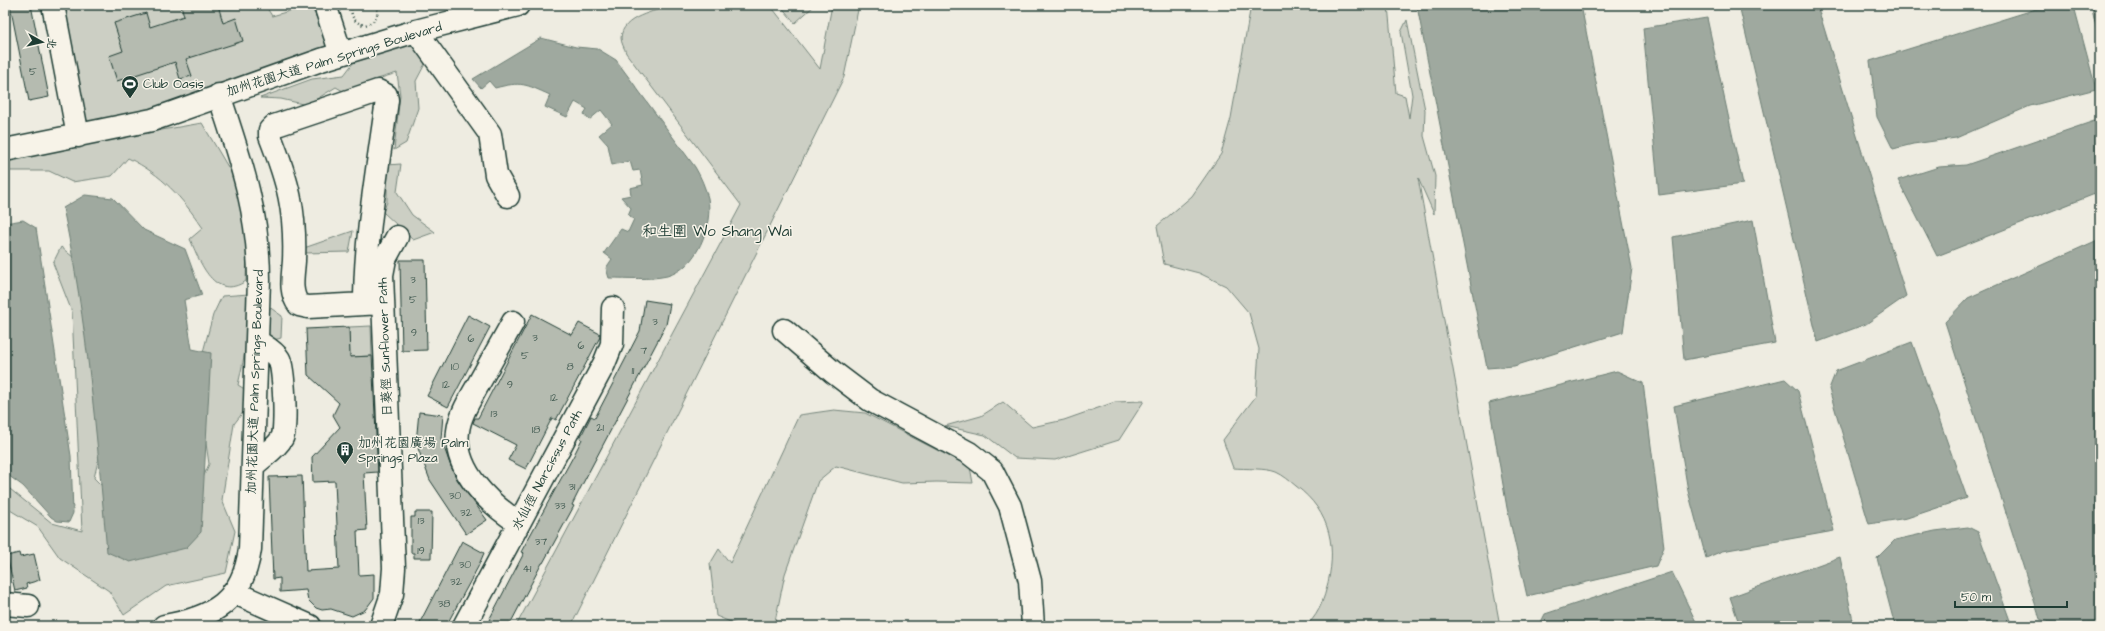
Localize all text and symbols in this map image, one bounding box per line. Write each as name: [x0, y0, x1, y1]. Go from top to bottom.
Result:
street label: 加州花園大道 Palm Springs Boulevard: [224, 17, 445, 101]
north arrow: [22, 22, 62, 62]
text: 北: [43, 37, 60, 50]
house number: 5: [29, 64, 37, 79]
sports icon: Club Oasis: [120, 74, 140, 99]
place label: Club Oasis: [143, 75, 204, 93]
district label: 和生圍 Wo Shang Wai: [642, 221, 792, 243]
street label: 加州花園大道 Palm Springs Boulevard: [242, 269, 269, 495]
house number: 3: [410, 272, 416, 287]
street label: 日葵徑 Sunflower Path: [374, 277, 396, 417]
house number: 5: [409, 292, 417, 307]
house number: 3: [652, 314, 658, 329]
house number: 9: [411, 325, 417, 340]
house number: 3: [532, 330, 538, 345]
house number: 6: [468, 331, 475, 346]
house number: 6: [578, 338, 585, 353]
house number: 7: [641, 343, 648, 358]
house number: 5: [521, 348, 529, 363]
house number: 10: [451, 359, 459, 374]
house number: 8: [566, 359, 574, 374]
house number: 11: [632, 363, 635, 378]
house number: 12: [442, 377, 451, 392]
house number: 9: [507, 377, 513, 392]
house number: 12: [550, 390, 559, 405]
house number: 13: [490, 406, 498, 421]
street label: 水仙徑 Narcissus Path: [508, 406, 587, 534]
house number: 21: [596, 420, 604, 435]
house number: 18: [532, 422, 540, 437]
place label: 加州花園廣場 Palm Springs Plaza: [358, 434, 469, 468]
building icon: 加州花園廣場 Palm Springs Plaza: [335, 440, 355, 465]
house number: 31: [568, 479, 576, 494]
house number: 30: [449, 488, 461, 503]
house number: 33: [554, 498, 566, 513]
house number: 32: [460, 505, 473, 520]
house number: 13: [417, 513, 425, 528]
house number: 37: [535, 534, 547, 549]
house number: 19: [417, 543, 425, 558]
house number: 30: [459, 557, 471, 572]
house number: 41: [523, 561, 532, 576]
house number: 32: [450, 574, 463, 589]
scale bar: [1955, 583, 2067, 609]
text: 50 m: [1961, 589, 1992, 606]
house number: 38: [438, 596, 450, 611]

